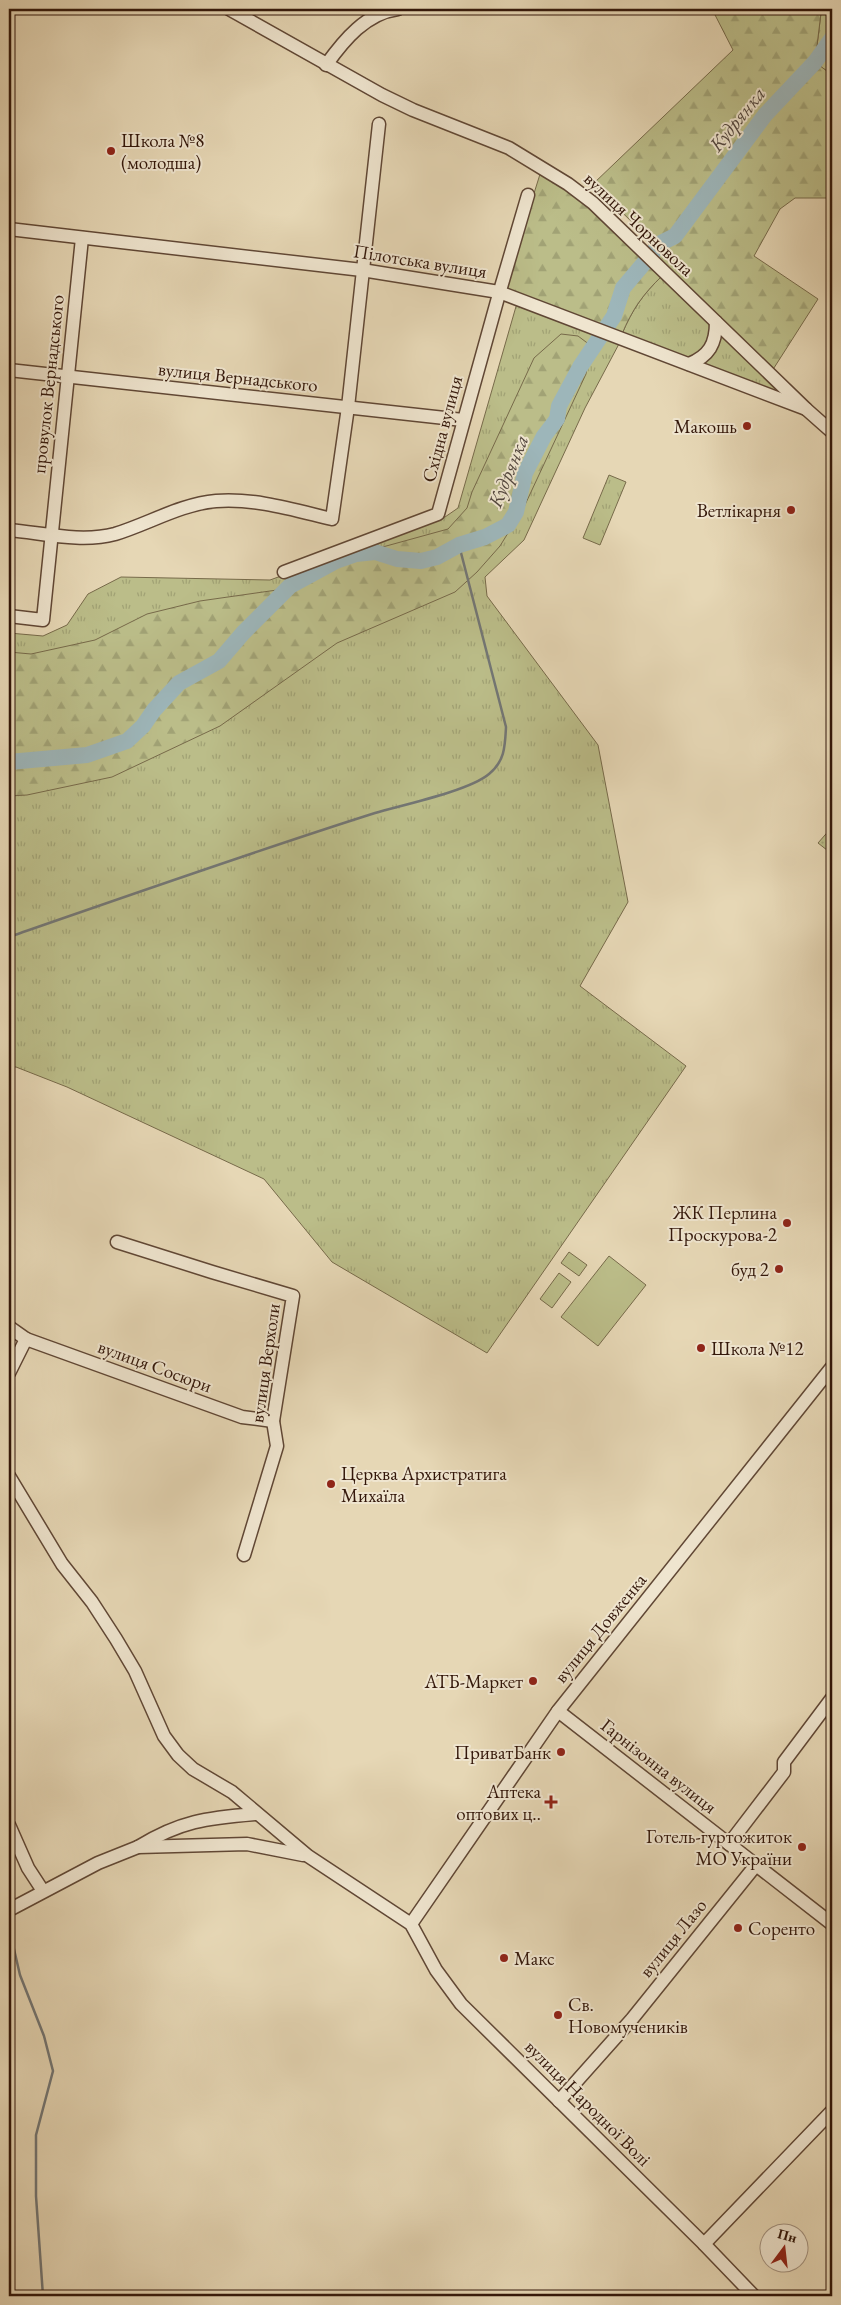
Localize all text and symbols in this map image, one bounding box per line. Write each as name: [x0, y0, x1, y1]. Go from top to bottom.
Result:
water label: Кудрянка: [702, 81, 771, 158]
place label: Школа №8 (молодша): [121, 128, 204, 175]
marker: Школа №8 (молодша): [105, 145, 117, 157]
street label: вулиця Чорновола: [579, 166, 700, 282]
street label: Пілотська вулиця: [351, 238, 489, 284]
street label: провулок Вернадського: [26, 293, 70, 475]
street label: вулиця Вернадського: [157, 356, 319, 398]
street label: Східна вулиця: [416, 372, 468, 485]
place label: Макошь: [674, 414, 737, 439]
marker: Макошь: [741, 420, 753, 432]
water label: Кудрянка: [481, 431, 534, 512]
place label: Ветлікарня: [697, 498, 781, 523]
marker: Ветлікарня: [785, 504, 797, 516]
place label: ЖК Перлина Проскурова-2: [668, 1200, 777, 1247]
marker: ЖК Перлина Проскурова-2: [781, 1217, 793, 1229]
place label: буд 2: [731, 1257, 769, 1282]
marker: буд 2: [773, 1263, 785, 1275]
street label: вулиця Верхоли: [244, 1302, 286, 1424]
street label: вулиця Сосюри: [95, 1334, 215, 1398]
place label: Школа №12: [711, 1336, 804, 1361]
marker: Школа №12: [695, 1342, 707, 1354]
place label: Церква Архистратига Михаїла: [341, 1461, 507, 1508]
marker: Церква Архистратига Михаїла: [325, 1478, 337, 1490]
street label: вулиця Довженка: [548, 1568, 652, 1688]
place label: АТБ-Маркет: [423, 1669, 523, 1694]
marker: АТБ-Маркет: [527, 1675, 539, 1687]
street label: Гарнізонна вулиця: [596, 1713, 722, 1819]
place label: ПриватБанк: [454, 1740, 551, 1765]
marker: ПриватБанк: [555, 1746, 567, 1758]
place label: Аптека оптових ц‥: [456, 1779, 541, 1826]
marker: Аптека оптових ц‥: [545, 1796, 557, 1808]
place label: Готель-гуртожиток МО України: [646, 1824, 792, 1871]
marker: Готель-гуртожиток МО України: [796, 1841, 808, 1853]
street label: вулиця Лазо: [634, 1893, 712, 1983]
place label: Соренто: [748, 1916, 815, 1941]
marker: Соренто: [732, 1922, 744, 1934]
place label: Макс: [514, 1946, 555, 1971]
marker: Макс: [498, 1952, 510, 1964]
place label: Св. Новомучеників: [568, 1992, 688, 2039]
marker: Св. Новомучеників: [552, 2009, 564, 2021]
street label: вулиця Народної Волі: [519, 2034, 657, 2172]
north arrow: [758, 2222, 808, 2272]
text: Пн: [776, 2224, 799, 2247]

